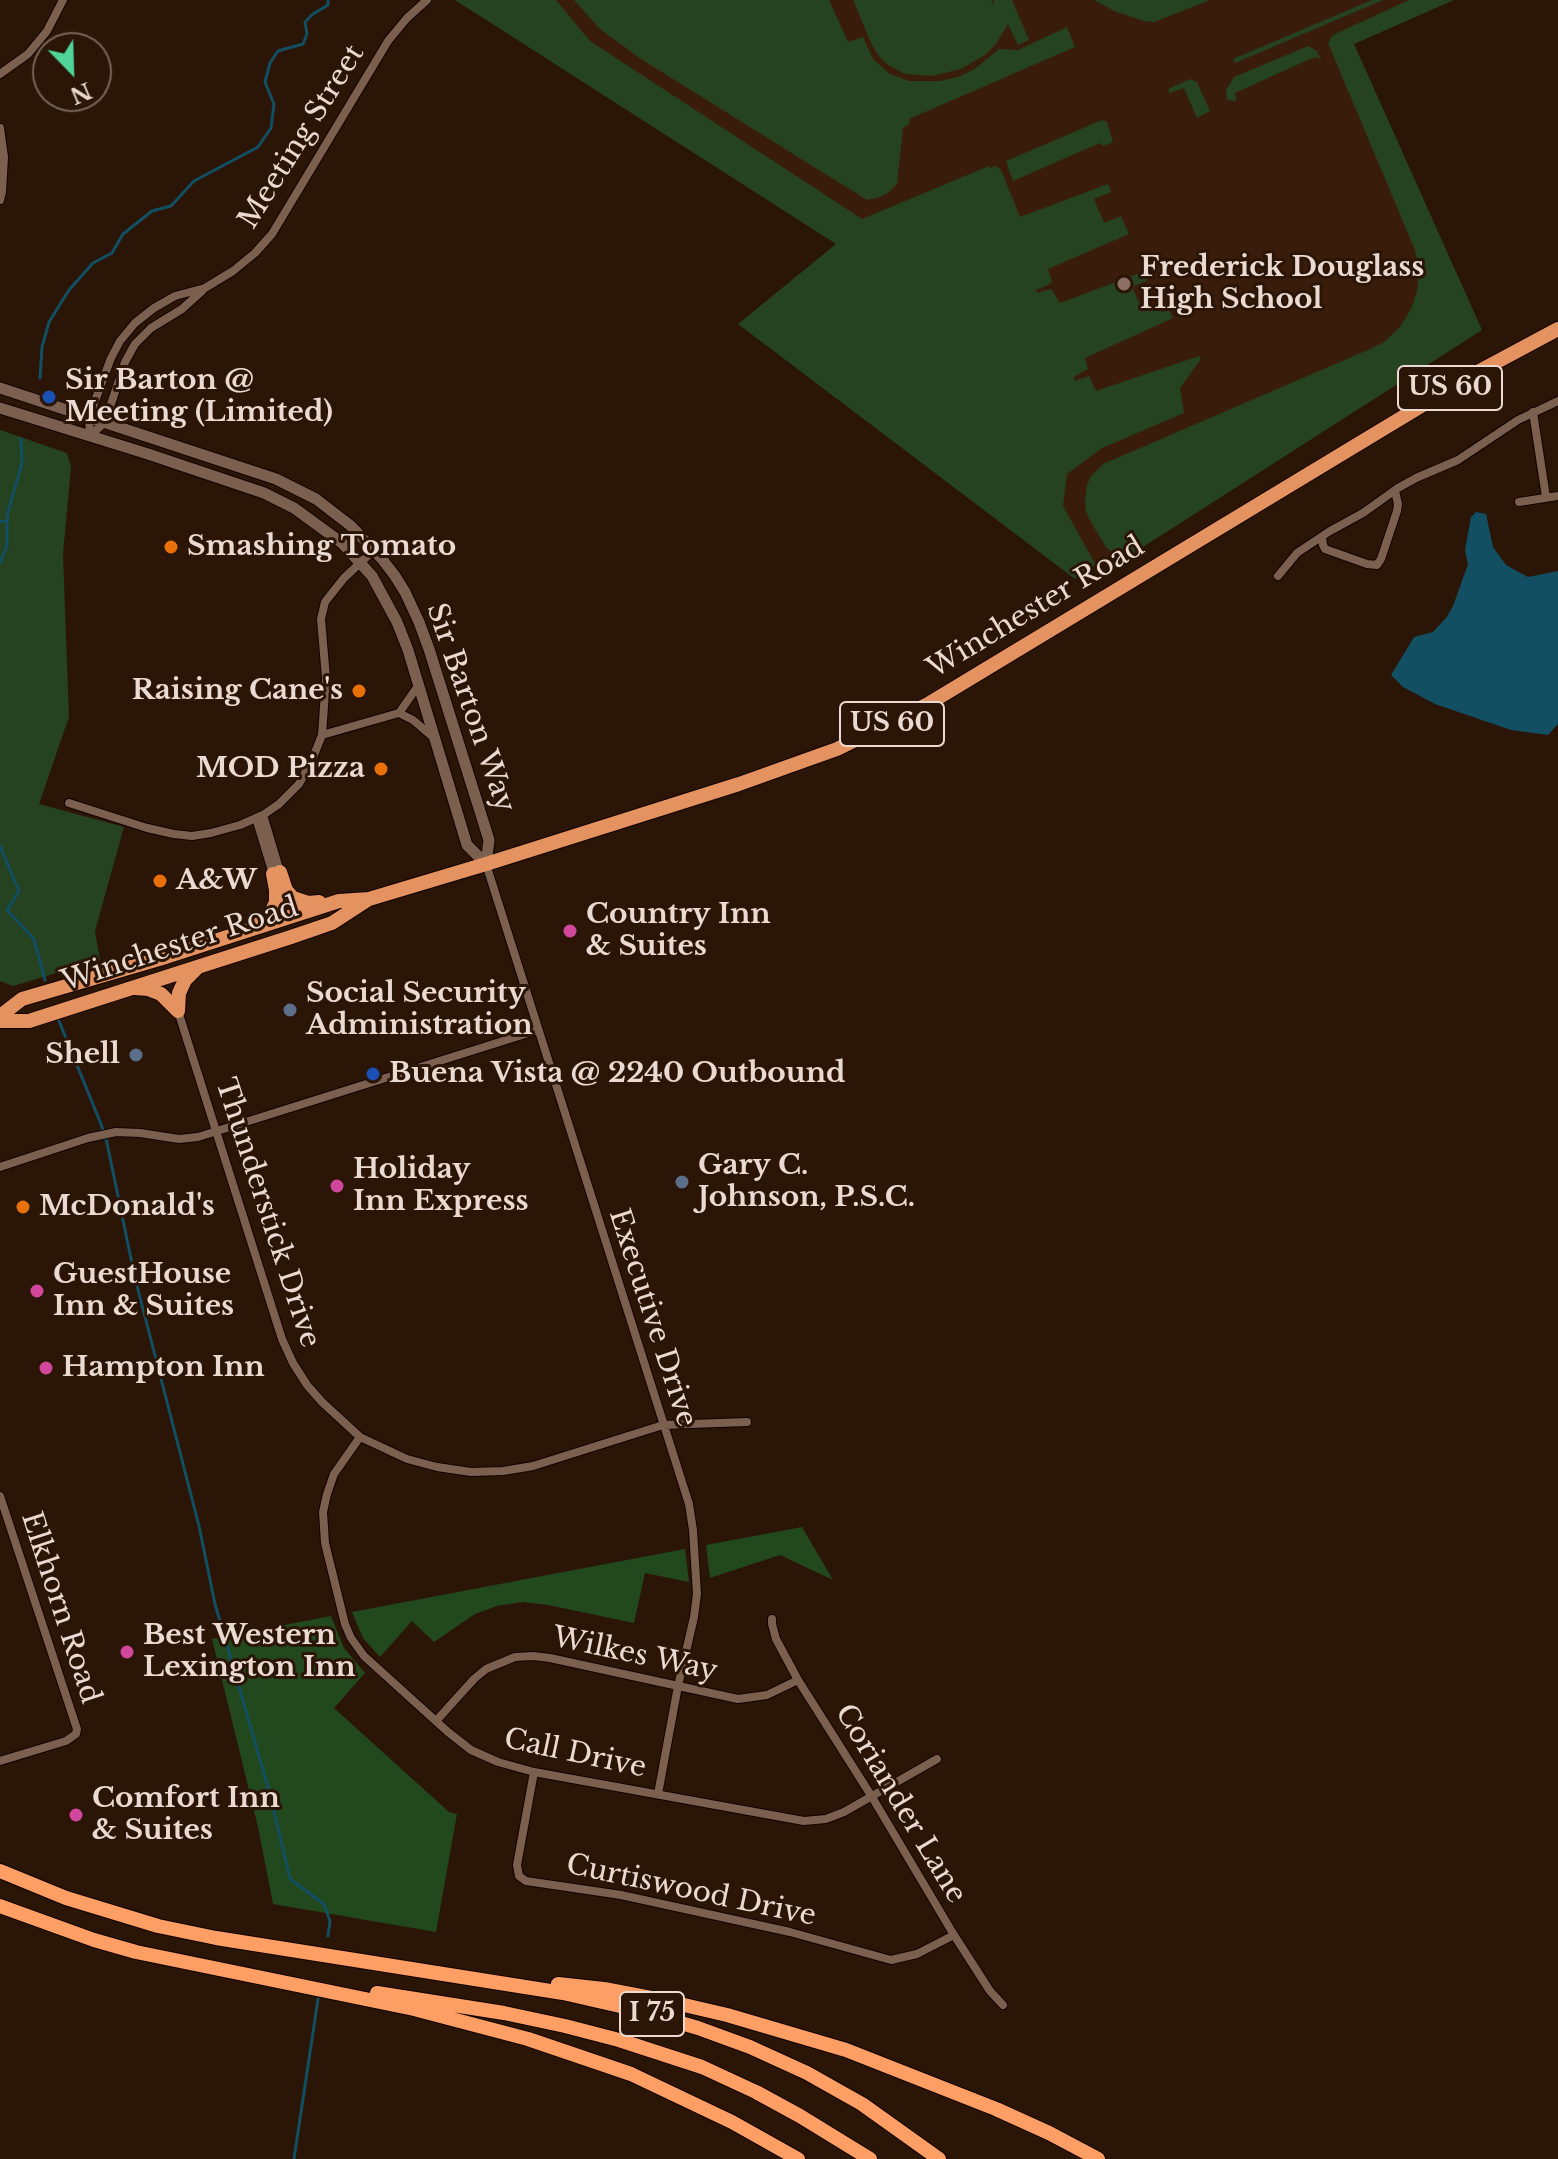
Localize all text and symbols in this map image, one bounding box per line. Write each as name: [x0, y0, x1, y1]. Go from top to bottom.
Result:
north arrow: [32, 32, 112, 112]
street label: Meeting Street: [232, 39, 372, 235]
text: N: [66, 76, 96, 109]
place label: Frederick Douglass High School: [1140, 251, 1424, 317]
marker: Frederick Douglass High School: [1115, 275, 1133, 293]
place label: Sir Barton @ Meeting (Limited): [65, 364, 333, 430]
road number: US 60: [1398, 366, 1502, 410]
marker: Sir Barton @ Meeting (Limited): [40, 388, 58, 406]
place label: Smashing Tomato: [187, 530, 456, 564]
street label: Winchester Road: [921, 530, 1151, 686]
marker: Smashing Tomato: [162, 538, 180, 556]
street label: Sir Barton Way: [418, 599, 522, 817]
place label: Raising Cane's: [132, 674, 343, 708]
marker: Raising Cane's: [350, 682, 368, 700]
road number: US 60: [840, 702, 944, 746]
place label: MOD Pizza: [196, 752, 365, 786]
marker: MOD Pizza: [372, 760, 390, 778]
place label: A&W: [176, 864, 257, 898]
marker: A&W: [151, 872, 169, 890]
street label: Winchester Road: [57, 891, 303, 999]
place label: Country Inn & Suites: [586, 898, 771, 964]
marker: Country Inn & Suites: [561, 922, 579, 940]
place label: Social Security Administration: [306, 977, 533, 1043]
marker: Social Security Administration: [281, 1001, 299, 1019]
place label: Shell: [45, 1038, 120, 1072]
marker: Shell: [127, 1046, 145, 1064]
place label: Buena Vista @ 2240 Outbound: [389, 1057, 845, 1091]
marker: Buena Vista @ 2240 Outbound: [364, 1065, 382, 1083]
street label: Thunderstick Drive: [208, 1074, 326, 1352]
place label: Gary C. Johnson, P.S.C.: [698, 1149, 915, 1215]
place label: Holiday Inn Express: [353, 1153, 528, 1219]
marker: Gary C. Johnson, P.S.C.: [673, 1173, 691, 1191]
marker: Holiday Inn Express: [328, 1177, 346, 1195]
place label: McDonald's: [39, 1190, 215, 1224]
marker: McDonald's: [14, 1198, 32, 1216]
street label: Executive Drive: [601, 1205, 703, 1431]
place label: GuestHouse Inn & Suites: [53, 1258, 234, 1324]
marker: GuestHouse Inn & Suites: [28, 1282, 46, 1300]
place label: Hampton Inn: [62, 1351, 265, 1385]
marker: Hampton Inn: [37, 1359, 55, 1377]
street label: Elkhorn Road: [13, 1508, 107, 1708]
place label: Best Western Lexington Inn: [143, 1619, 356, 1685]
street label: Wilkes Way: [550, 1621, 720, 1689]
marker: Best Western Lexington Inn: [118, 1643, 136, 1661]
street label: Coriander Lane: [827, 1698, 973, 1910]
street label: Call Drive: [501, 1723, 649, 1785]
place label: Comfort Inn & Suites: [92, 1782, 280, 1848]
marker: Comfort Inn & Suites: [67, 1806, 85, 1824]
street label: Curtiswood Drive: [563, 1848, 819, 1934]
road number: I 75: [620, 1992, 684, 2036]

